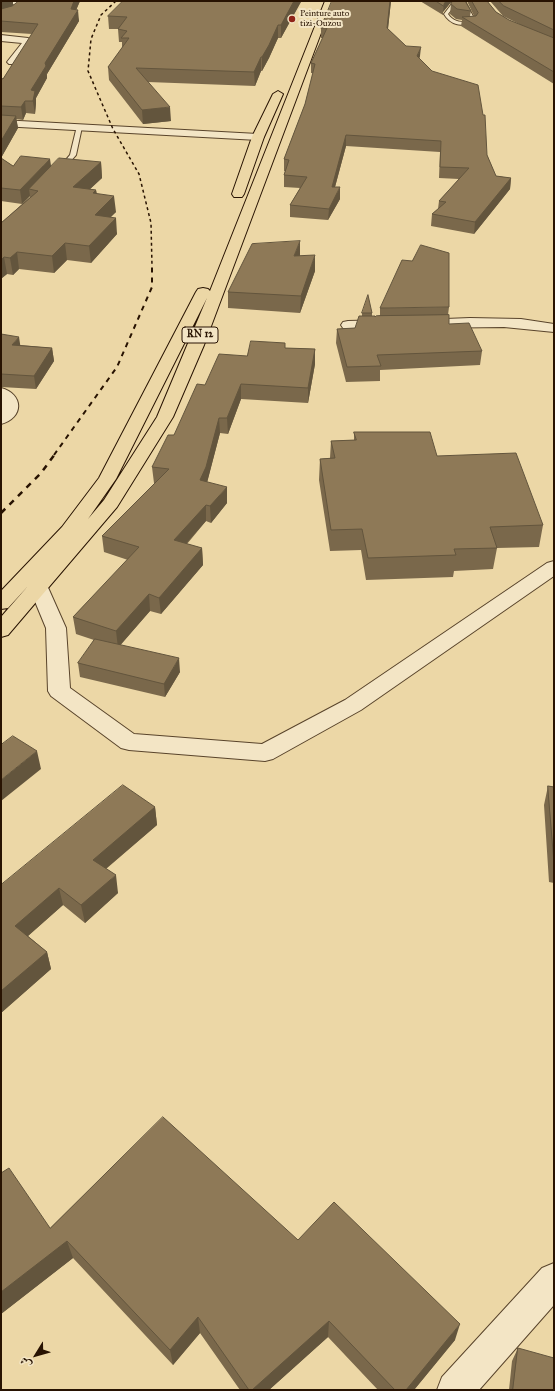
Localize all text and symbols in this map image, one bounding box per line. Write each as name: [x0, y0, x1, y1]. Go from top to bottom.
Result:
place label: Peinture auto tizi-Ouzou: [300, 9, 349, 30]
marker: Peinture auto tizi-Ouzou: [287, 14, 297, 24]
road number: RN 12: [182, 327, 218, 343]
north arrow: [16, 1335, 56, 1375]
text: ش: [18, 1354, 34, 1371]

